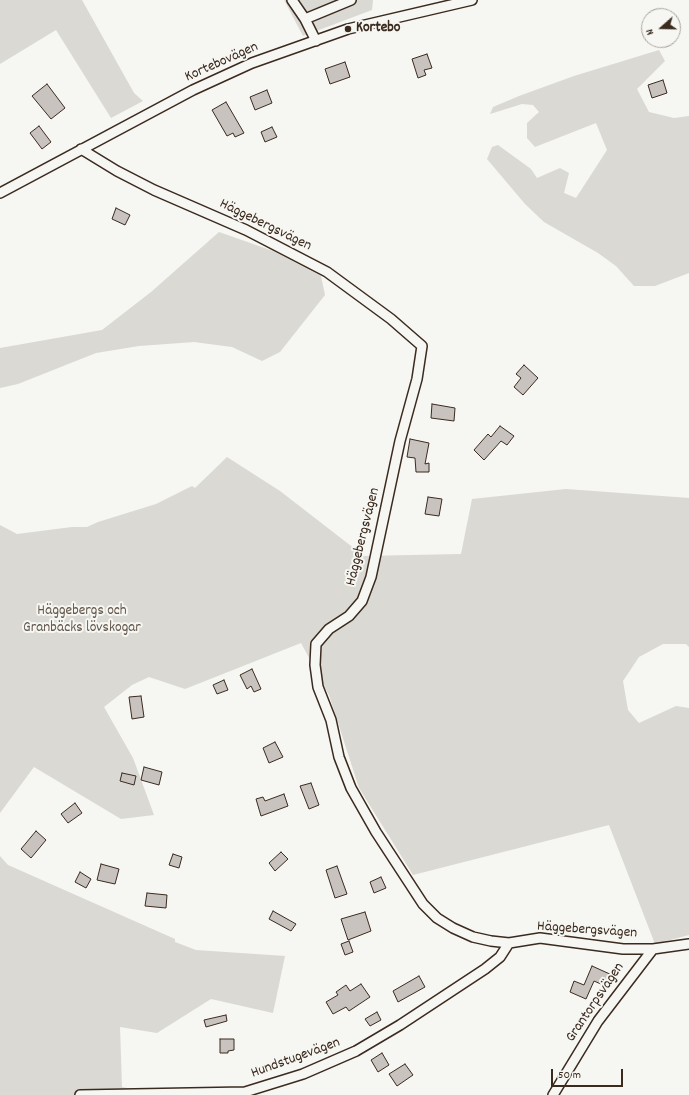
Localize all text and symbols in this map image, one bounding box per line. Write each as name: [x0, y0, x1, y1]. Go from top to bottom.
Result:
north arrow: [641, 8, 681, 48]
place label: Kortebo: [356, 20, 400, 38]
marker: Kortebo: [343, 24, 353, 34]
text: N: [642, 26, 659, 37]
street label: Kortebovägen: [183, 39, 261, 87]
street label: Häggebergsvägen: [216, 196, 314, 256]
street label: Häggebergsvägen: [343, 486, 385, 588]
park label: Häggebergs och Granbäcks lövskogar: [23, 603, 141, 638]
street label: Häggebergsvägen: [536, 919, 638, 943]
street label: Grantorpsvägen: [563, 960, 629, 1046]
street label: Hundstugevägen: [249, 1035, 343, 1083]
scale bar: [553, 1061, 625, 1087]
text: 50 m: [558, 1067, 581, 1084]

